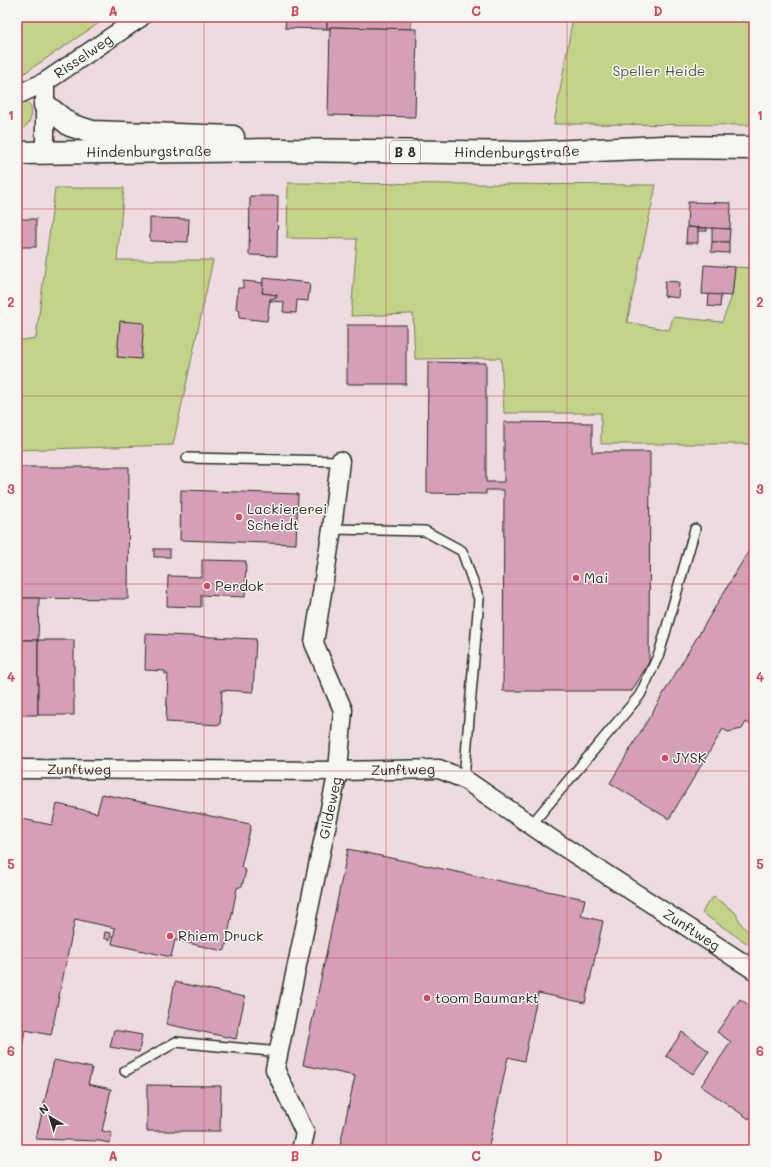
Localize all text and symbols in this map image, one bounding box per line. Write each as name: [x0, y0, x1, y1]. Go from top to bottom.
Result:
text: A: [108, 2, 118, 19]
text: B: [291, 2, 300, 19]
text: C: [471, 2, 481, 19]
text: D: [653, 2, 663, 19]
street label: Risselweg: [50, 29, 116, 82]
park label: Speller Heide: [613, 61, 705, 80]
text: 1: [8, 106, 14, 123]
text: 1: [757, 106, 763, 123]
street label: Hindenburgstraße: [86, 141, 212, 161]
road number: B 8: [390, 141, 420, 163]
street label: Hindenburgstraße: [454, 141, 580, 162]
text: 2: [7, 293, 15, 310]
text: 2: [756, 293, 764, 310]
text: 3: [7, 480, 15, 497]
text: 3: [756, 480, 764, 497]
place label: Lackiererei Scheidt: [247, 499, 327, 534]
marker: Lackiererei Scheidt: [234, 512, 244, 522]
place label: Mai: [584, 568, 608, 587]
marker: Mai: [571, 573, 581, 583]
place label: Perdok: [215, 576, 264, 595]
marker: Perdok: [202, 581, 212, 591]
text: 4: [7, 668, 15, 685]
text: 4: [756, 668, 764, 685]
place label: JYSK: [673, 748, 707, 767]
marker: JYSK: [660, 753, 670, 763]
street label: Zunftweg: [47, 759, 111, 779]
street label: Zunftweg: [371, 759, 435, 779]
street label: Gildeweg: [314, 775, 346, 841]
text: 5: [7, 855, 15, 872]
text: 5: [756, 855, 764, 872]
street label: Zunftweg: [660, 904, 724, 955]
place label: Rhiem Druck: [178, 926, 263, 945]
marker: Rhiem Druck: [165, 931, 175, 941]
place label: toom Baumarkt: [435, 988, 539, 1007]
marker: toom Baumarkt: [422, 993, 432, 1003]
text: 6: [7, 1042, 15, 1059]
text: 6: [756, 1042, 764, 1059]
north arrow: [30, 1097, 70, 1137]
text: N: [36, 1100, 51, 1117]
text: A: [108, 1147, 118, 1164]
text: B: [291, 1147, 300, 1164]
text: C: [471, 1147, 481, 1164]
text: D: [653, 1147, 663, 1164]

